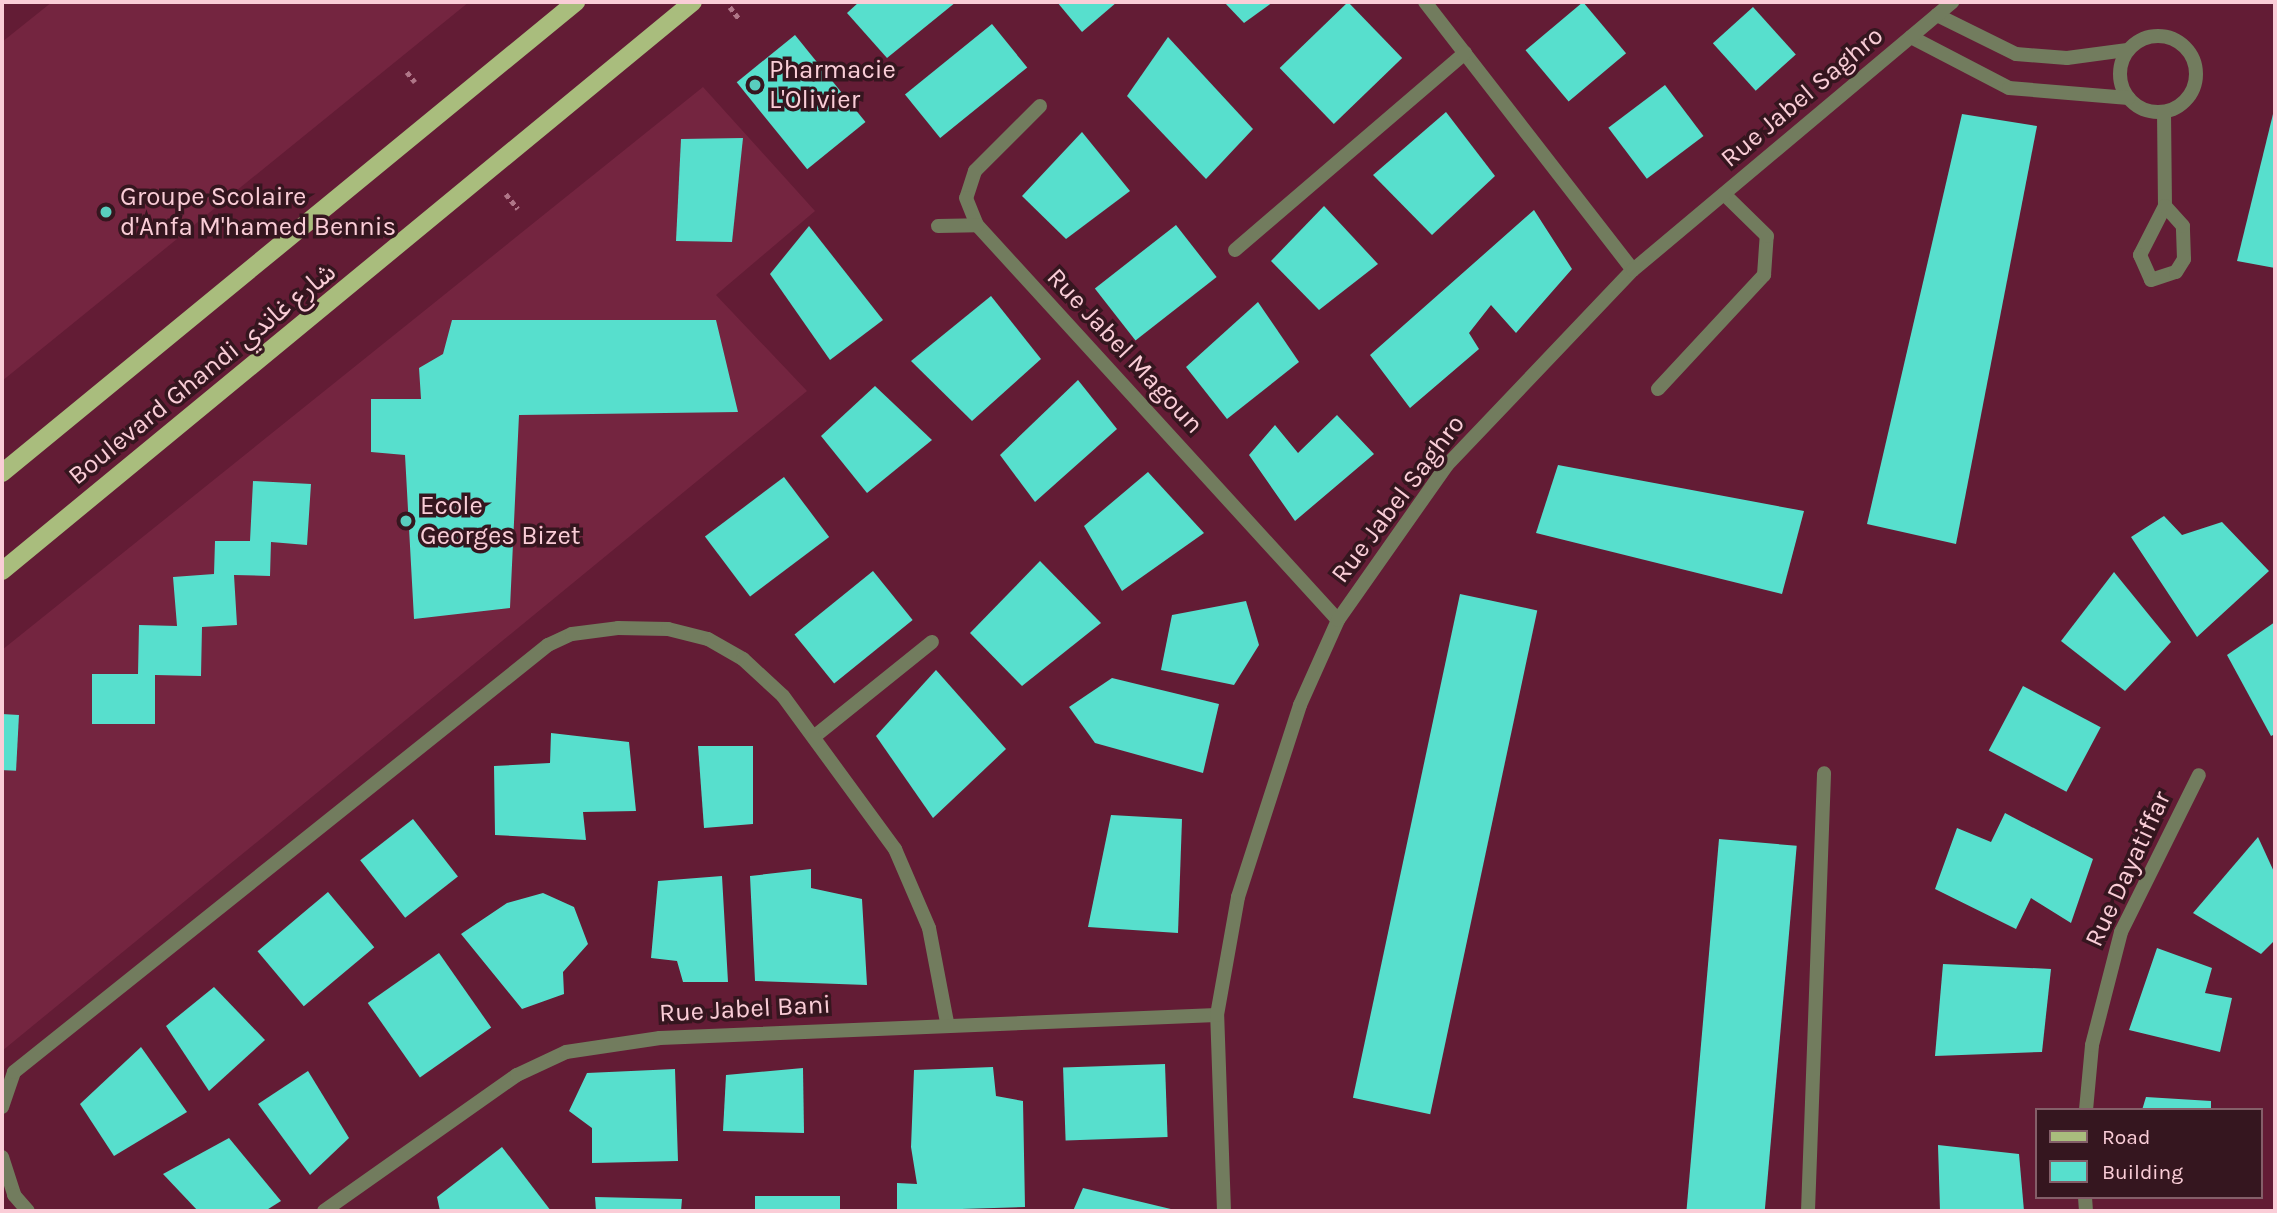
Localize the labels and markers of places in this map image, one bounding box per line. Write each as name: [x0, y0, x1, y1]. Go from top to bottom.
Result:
place label: Pharmacie L'Olivier: [769, 54, 896, 116]
marker: Pharmacie L'Olivier: [747, 77, 763, 93]
place label: Groupe Scolaire d'Anfa M'hamed Bennis: [120, 181, 396, 242]
marker: Groupe Scolaire d'Anfa M'hamed Bennis: [98, 204, 114, 220]
place label: Ecole Georges Bizet: [420, 490, 581, 552]
marker: Ecole Georges Bizet: [398, 513, 414, 529]

